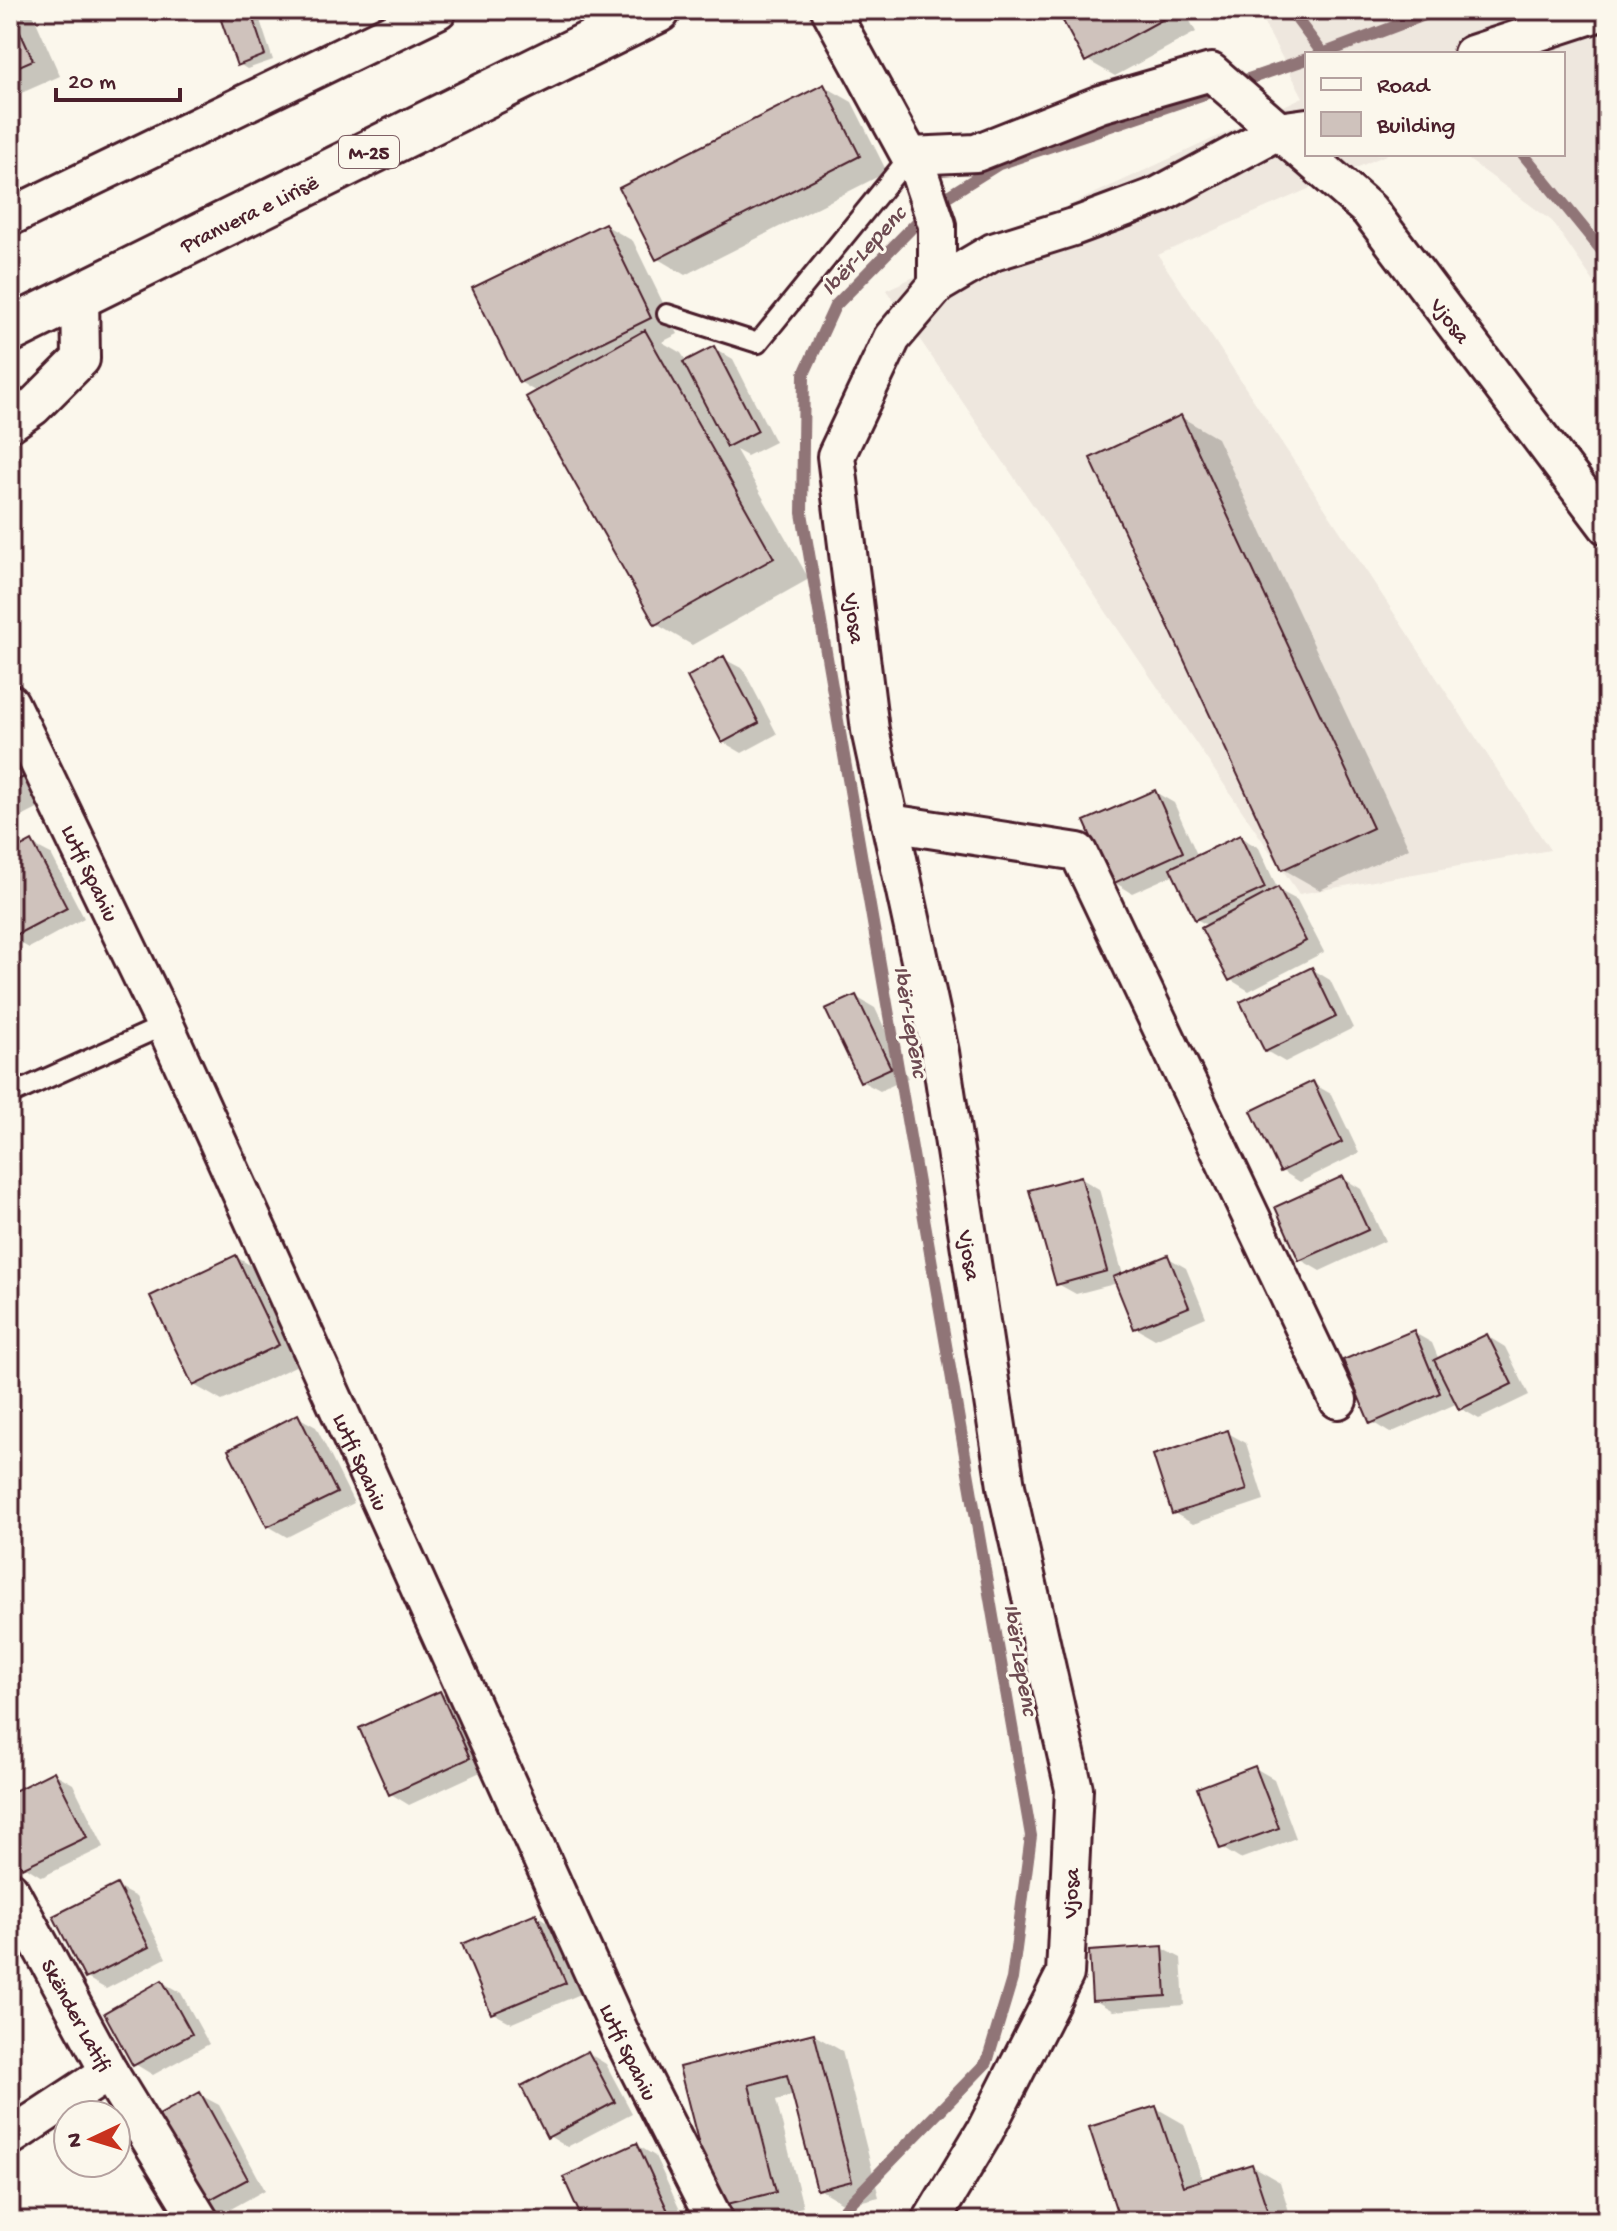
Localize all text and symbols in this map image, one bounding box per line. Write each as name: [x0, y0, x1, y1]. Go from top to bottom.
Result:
scale bar: [56, 52, 180, 102]
legend: [1305, 52, 1565, 156]
text: 20 m: [68, 69, 116, 98]
text: Road: [1377, 73, 1431, 102]
text: Building: [1376, 113, 1455, 142]
road number: M-25: [339, 136, 399, 168]
street label: Pranvera e Lirisë: [176, 171, 324, 261]
water label: Ibër-Lepenc: [816, 200, 915, 303]
street label: Vjosa: [1422, 293, 1474, 351]
street label: Vjosa: [836, 591, 868, 646]
street label: Lutfi Spahiu: [54, 821, 122, 927]
water label: Ibër-Lepenc: [885, 964, 933, 1082]
street label: Vjosa: [950, 1228, 984, 1283]
street label: Lutfi Spahiu: [325, 1410, 392, 1516]
water label: Ibër-Lepenc: [995, 1602, 1043, 1720]
street label: Vjosa: [1059, 1867, 1087, 1920]
street label: Skënder Latifi: [33, 1956, 116, 2078]
street label: Lutfi Spahiu: [592, 2001, 661, 2106]
north arrow: [52, 2099, 132, 2179]
text: N: [63, 2132, 90, 2148]

